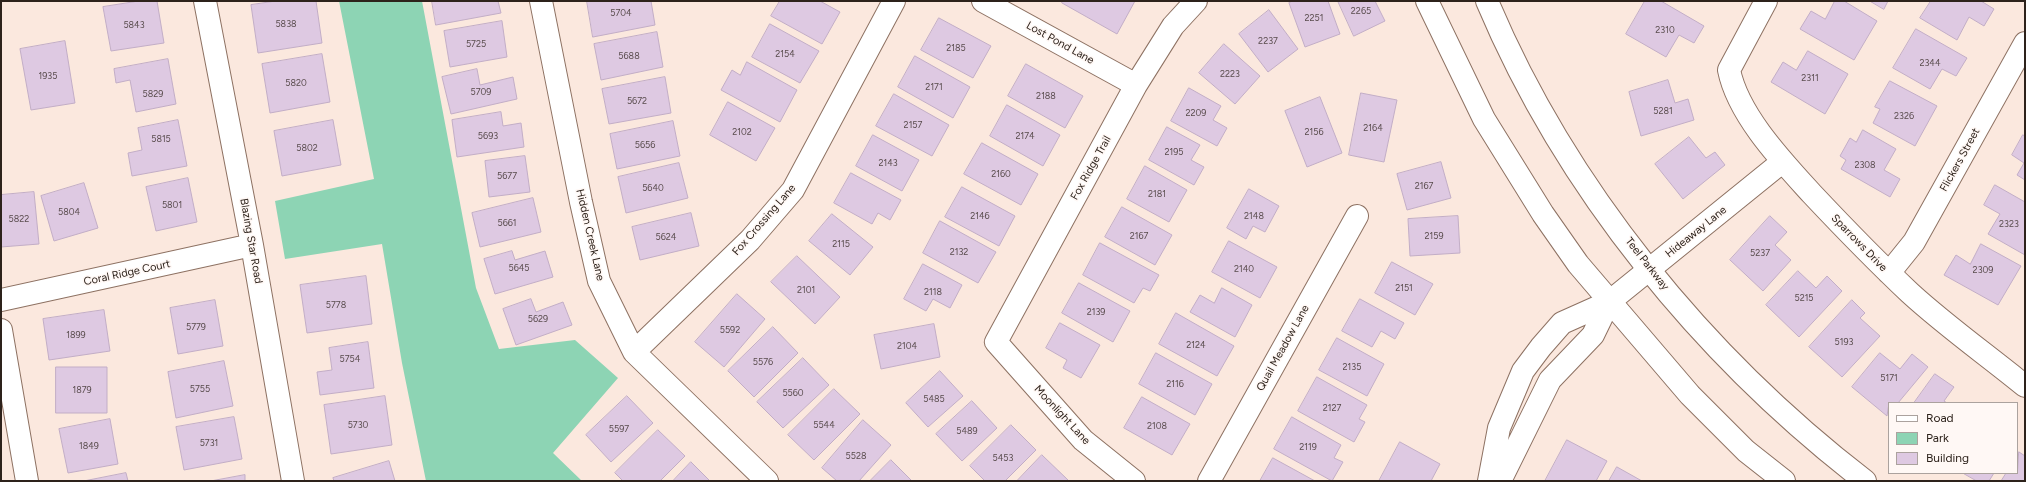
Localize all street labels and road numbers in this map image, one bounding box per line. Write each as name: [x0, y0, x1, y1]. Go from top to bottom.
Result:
street label: Lost Pond Lane: [1024, 19, 1096, 67]
street label: Flickers Street: [1937, 126, 1983, 194]
street label: Fox Ridge Trail: [1068, 134, 1114, 202]
street label: Fox Crossing Lane: [730, 182, 798, 258]
street label: Hidden Creek Lane: [573, 188, 607, 282]
street label: Blazing Star Road: [237, 197, 265, 285]
street label: Hideaway Lane: [1663, 203, 1729, 261]
street label: Sparrows Drive: [1828, 212, 1890, 274]
street label: Teel Parkway: [1622, 235, 1672, 293]
street label: Coral Ridge Court: [83, 257, 171, 289]
street label: Quail Meadow Lane: [1254, 303, 1312, 393]
street label: Moonlight Lane: [1031, 383, 1093, 447]

